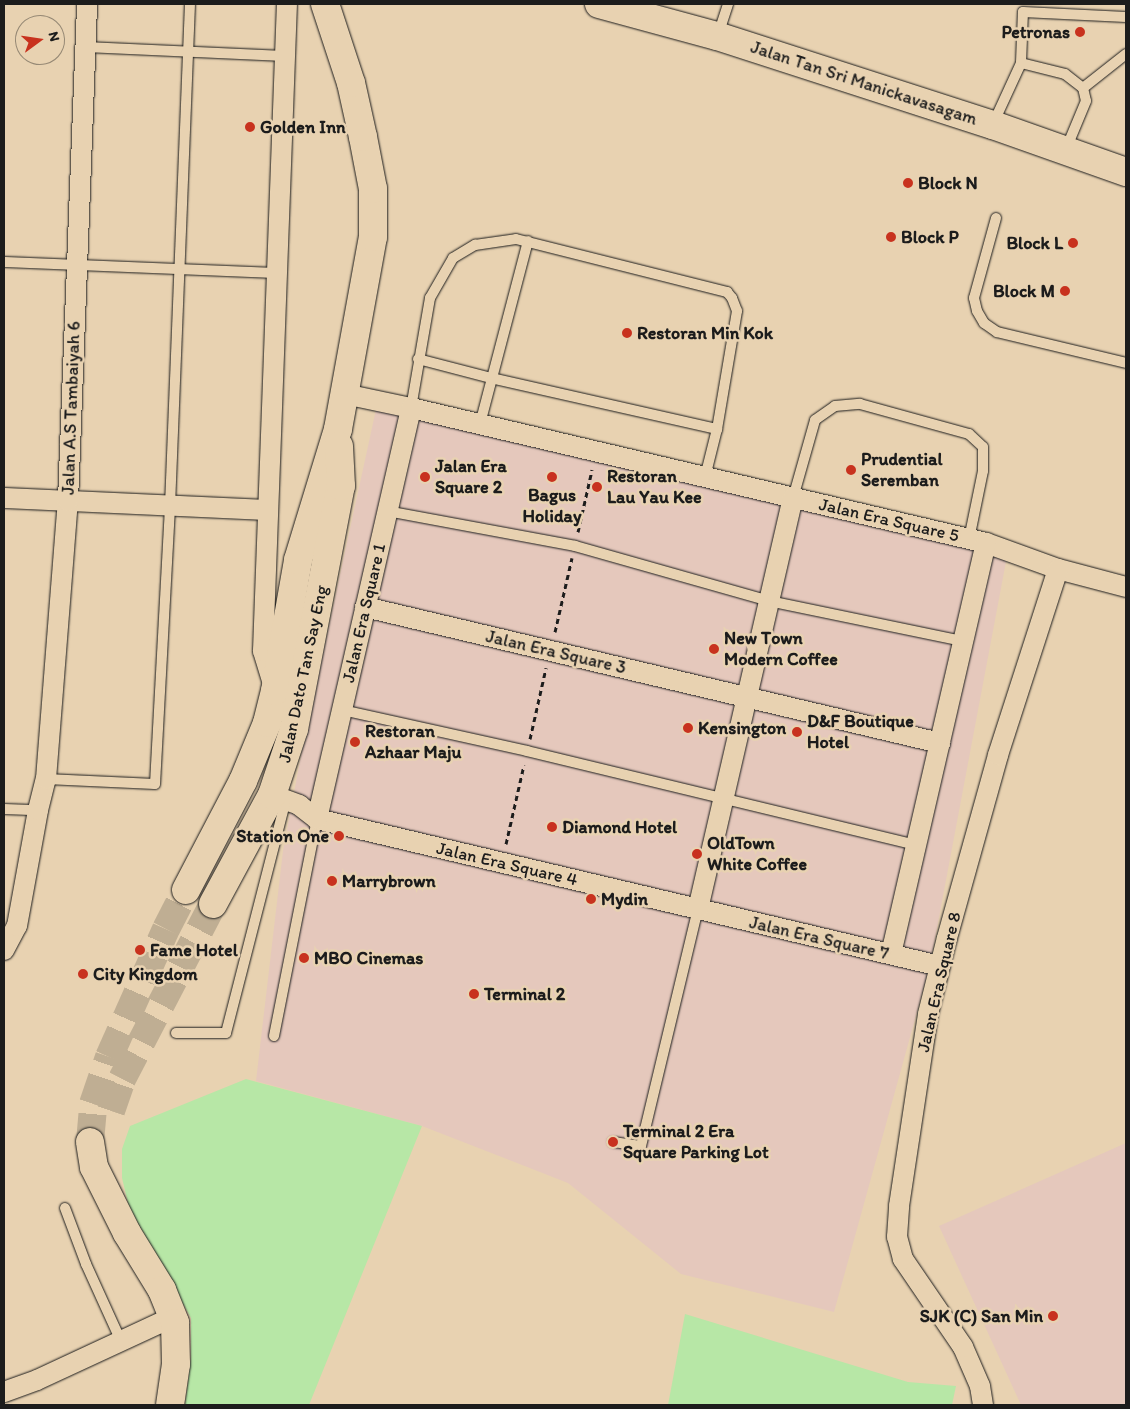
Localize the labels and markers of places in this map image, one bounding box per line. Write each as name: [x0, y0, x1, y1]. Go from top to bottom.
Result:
place label: Petronas: [1001, 21, 1070, 43]
marker: Petronas: [1074, 26, 1086, 38]
place label: Golden Inn: [260, 116, 346, 138]
marker: Golden Inn: [244, 121, 256, 133]
place label: Block N: [918, 172, 978, 194]
marker: Block N: [902, 177, 914, 189]
place label: Block P: [901, 226, 959, 248]
marker: Block P: [885, 231, 897, 243]
place label: Block L: [1006, 232, 1063, 254]
marker: Block L: [1067, 237, 1079, 249]
place label: Block M: [993, 280, 1055, 302]
marker: Block M: [1059, 285, 1071, 297]
place label: Restoran Min Kok: [637, 322, 774, 344]
marker: Restoran Min Kok: [621, 327, 633, 339]
place label: Prudential Seremban: [861, 449, 943, 492]
place label: Jalan Era Square 2: [435, 456, 507, 498]
marker: Prudential Seremban: [845, 464, 857, 476]
place label: Restoran Lau Yau Kee: [607, 466, 700, 508]
marker: Jalan Era Square 2: [419, 471, 431, 483]
marker: Bagus Holiday: [546, 471, 558, 483]
marker: Restoran Lau Yau Kee: [591, 481, 603, 493]
place label: Bagus Holiday: [523, 485, 581, 528]
place label: New Town Modern Coffee: [724, 628, 838, 670]
marker: New Town Modern Coffee: [708, 643, 720, 655]
place label: D&F Boutique Hotel: [807, 711, 914, 754]
place label: Kensington: [698, 717, 786, 739]
place label: Restoran Azhaar Maju: [365, 721, 461, 764]
marker: Kensington: [682, 722, 694, 734]
marker: D&F Boutique Hotel: [791, 726, 803, 738]
marker: Restoran Azhaar Maju: [349, 736, 361, 748]
place label: Diamond Hotel: [562, 816, 677, 838]
marker: Diamond Hotel: [546, 821, 558, 833]
place label: Station One: [236, 825, 329, 847]
marker: Station One: [333, 830, 345, 842]
place label: OldTown White Coffee: [707, 833, 807, 876]
marker: OldTown White Coffee: [691, 848, 703, 860]
place label: Marrybrown: [342, 870, 436, 892]
marker: Marrybrown: [326, 875, 338, 887]
place label: Mydin: [601, 888, 648, 910]
marker: Mydin: [585, 893, 597, 905]
place label: Fame Hotel: [150, 939, 238, 961]
marker: Fame Hotel: [134, 944, 146, 956]
place label: MBO Cinemas: [314, 947, 423, 969]
marker: MBO Cinemas: [298, 952, 310, 964]
place label: City Kingdom: [93, 963, 198, 985]
marker: City Kingdom: [77, 968, 89, 980]
place label: Terminal 2: [484, 983, 565, 1005]
marker: Terminal 2: [468, 988, 480, 1000]
place label: Terminal 2 Era Square Parking Lot: [623, 1121, 769, 1164]
marker: Terminal 2 Era Square Parking Lot: [607, 1136, 619, 1148]
place label: SJK (C) San Min: [919, 1305, 1043, 1327]
marker: SJK (C) San Min: [1047, 1310, 1059, 1322]

